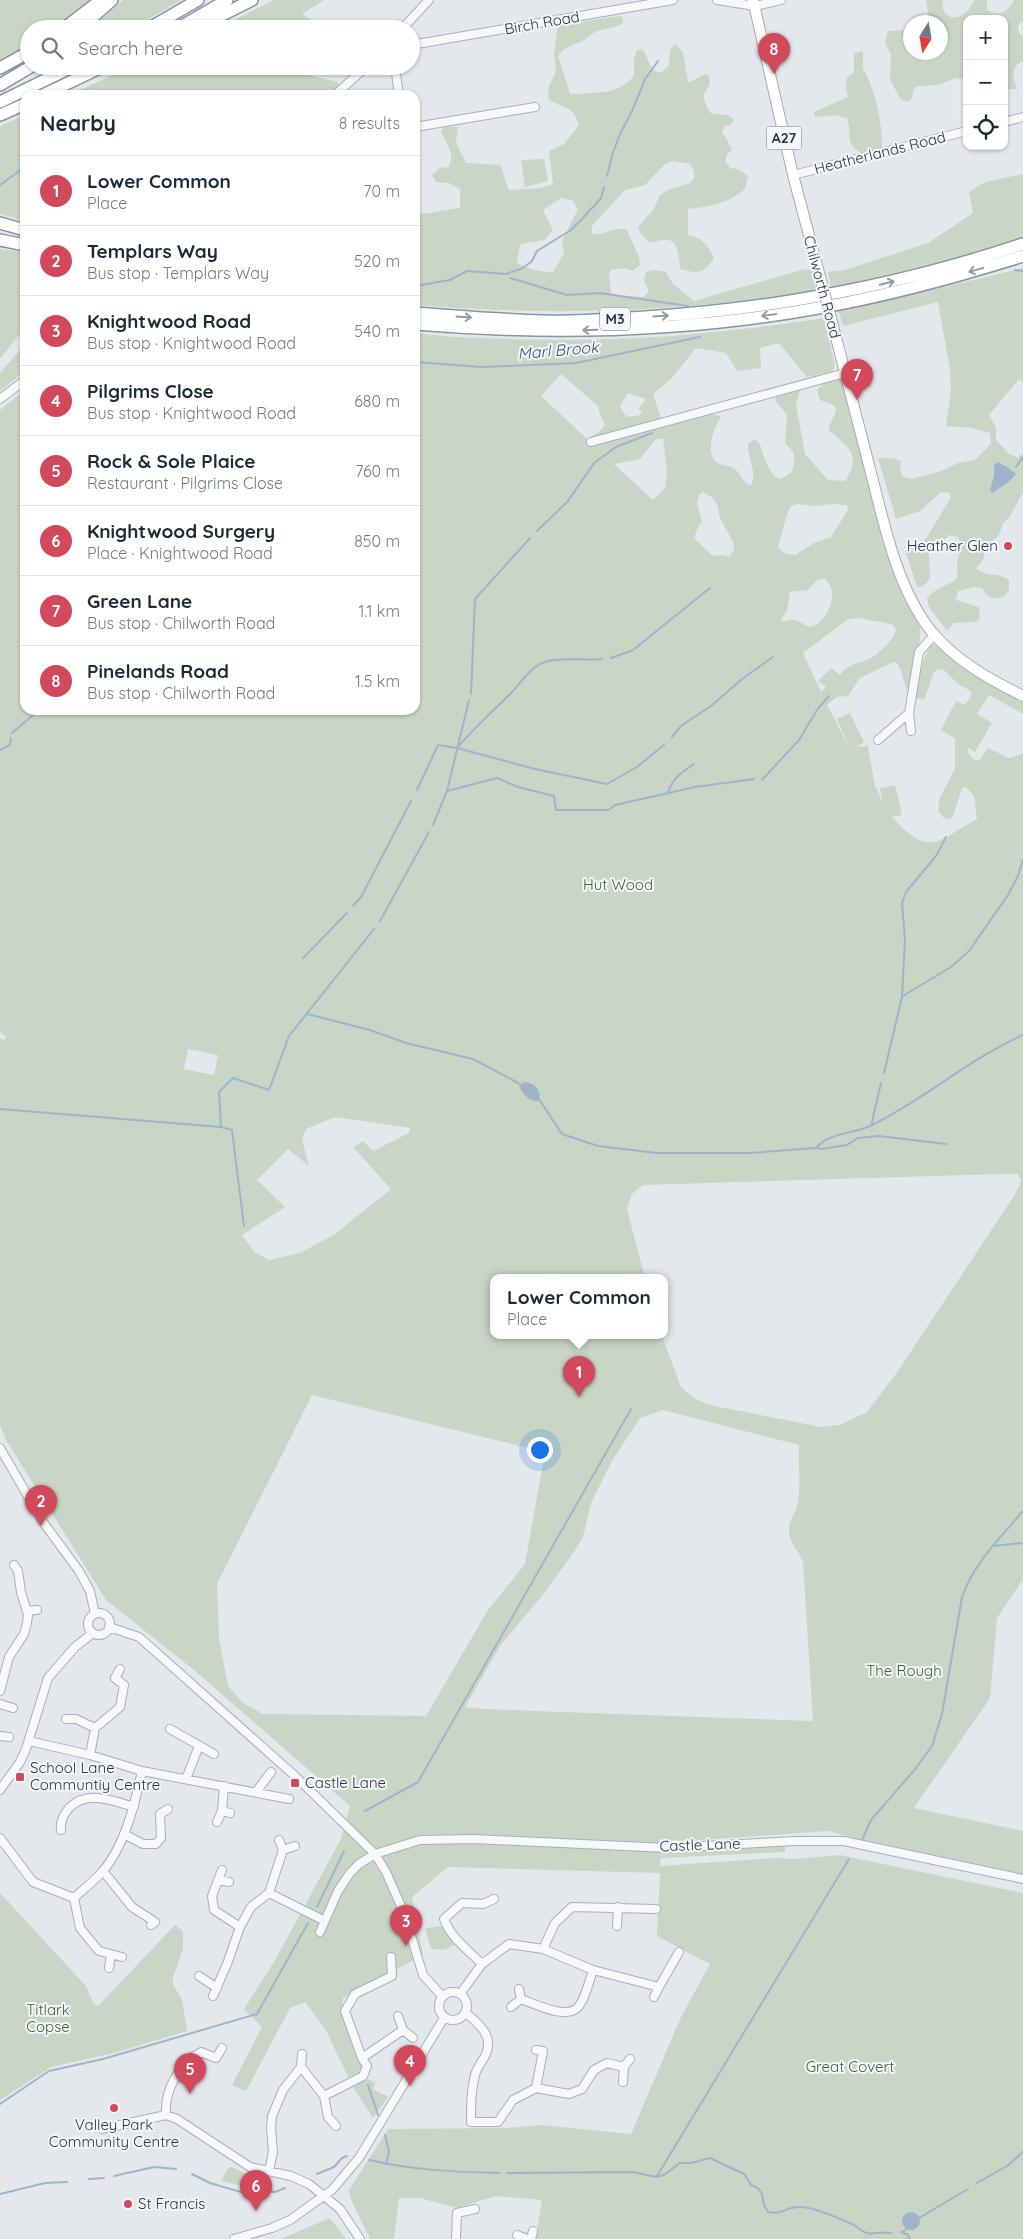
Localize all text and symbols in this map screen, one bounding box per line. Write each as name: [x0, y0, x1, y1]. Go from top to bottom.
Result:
street label: Birch Road: [503, 7, 581, 38]
north arrow: [903, 15, 948, 60]
map controls: [963, 15, 1008, 150]
button: +: [963, 15, 1008, 60]
search box: [20, 20, 420, 75]
pin: 8: [758, 33, 790, 74]
icon: search: [38, 34, 66, 62]
text: Search here: [78, 36, 183, 60]
button: −: [963, 60, 1008, 105]
button: locate: [963, 105, 1008, 150]
text: Nearby: [40, 110, 116, 136]
text: 8 results: [339, 113, 400, 133]
road number: A27: [766, 126, 802, 150]
street label: Heatherlands Road: [812, 127, 948, 178]
text: Lower Common: [87, 169, 231, 193]
text: 1: [53, 181, 59, 201]
text: 70 m: [363, 181, 400, 201]
text: Place: [87, 193, 127, 213]
street label: Chilworth Road: [800, 233, 845, 340]
text: Templars Way: [87, 239, 218, 263]
text: 2: [51, 251, 61, 271]
text: 520 m: [354, 251, 400, 271]
text: Bus stop · Templars Way: [87, 263, 269, 283]
one-way arrow: [969, 266, 985, 276]
one-way arrow: [878, 277, 894, 287]
road number: M3: [600, 308, 630, 330]
text: Knightwood Road: [87, 309, 251, 333]
one-way arrow: [762, 310, 778, 320]
one-way arrow: [653, 311, 669, 320]
one-way arrow: [455, 312, 471, 321]
text: 3: [52, 321, 60, 341]
text: 540 m: [354, 321, 400, 341]
one-way arrow: [582, 325, 598, 334]
text: Bus stop · Knightwood Road: [87, 333, 296, 353]
water label: Marl Brook: [517, 336, 601, 364]
pin: 7: [841, 359, 873, 400]
text: Pilgrims Close: [87, 379, 214, 403]
text: 4: [51, 391, 61, 411]
text: 680 m: [354, 391, 400, 411]
text: Bus stop · Knightwood Road: [87, 403, 296, 423]
text: Rock & Sole Plaice: [87, 449, 255, 473]
text: 5: [51, 461, 61, 481]
text: 760 m: [355, 461, 400, 481]
text: Restaurant · Pilgrims Close: [87, 473, 283, 493]
text: Knightwood Surgery: [87, 519, 275, 543]
text: 6: [52, 531, 60, 551]
text: 850 m: [354, 531, 400, 551]
place label: Heather Glen: [907, 536, 998, 555]
marker: Heather Glen: [1002, 540, 1014, 552]
text: Place · Knightwood Road: [87, 543, 273, 563]
text: Green Lane: [87, 589, 192, 613]
text: 7: [52, 601, 60, 621]
text: 1.1 km: [358, 601, 400, 621]
text: Bus stop · Chilworth Road: [87, 613, 275, 633]
text: Pinelands Road: [87, 659, 229, 683]
text: 8: [52, 671, 60, 691]
text: 1.5 km: [355, 671, 400, 691]
text: Bus stop · Chilworth Road: [87, 683, 275, 703]
park label: Hut Wood: [583, 875, 653, 894]
popup: [490, 1274, 668, 1339]
text: Lower Common: [507, 1285, 651, 1309]
text: Place: [507, 1309, 547, 1329]
pin: 1: [563, 1356, 595, 1397]
your location: [527, 1437, 553, 1463]
pin: 2: [25, 1485, 57, 1526]
park label: The Rough: [866, 1661, 942, 1680]
place label: School Lane Communtiy Centre: [30, 1758, 160, 1794]
marker: School Lane Communtiy Centre: [14, 1771, 26, 1783]
place label: Castle Lane: [305, 1773, 386, 1792]
marker: Castle Lane: [289, 1777, 301, 1789]
street label: Castle Lane: [659, 1834, 741, 1855]
pin: 3: [390, 1905, 422, 1946]
park label: Titlark Copse: [26, 2000, 70, 2036]
pin: 4: [394, 2045, 426, 2086]
pin: 5: [174, 2053, 206, 2094]
park label: Great Covert: [806, 2057, 894, 2076]
marker: Valley Park Community Centre: [108, 2102, 120, 2114]
place label: Valley Park Community Centre: [49, 2115, 179, 2151]
pin: 6: [240, 2170, 272, 2211]
place label: St Francis: [138, 2194, 205, 2213]
marker: St Francis: [122, 2198, 134, 2210]

